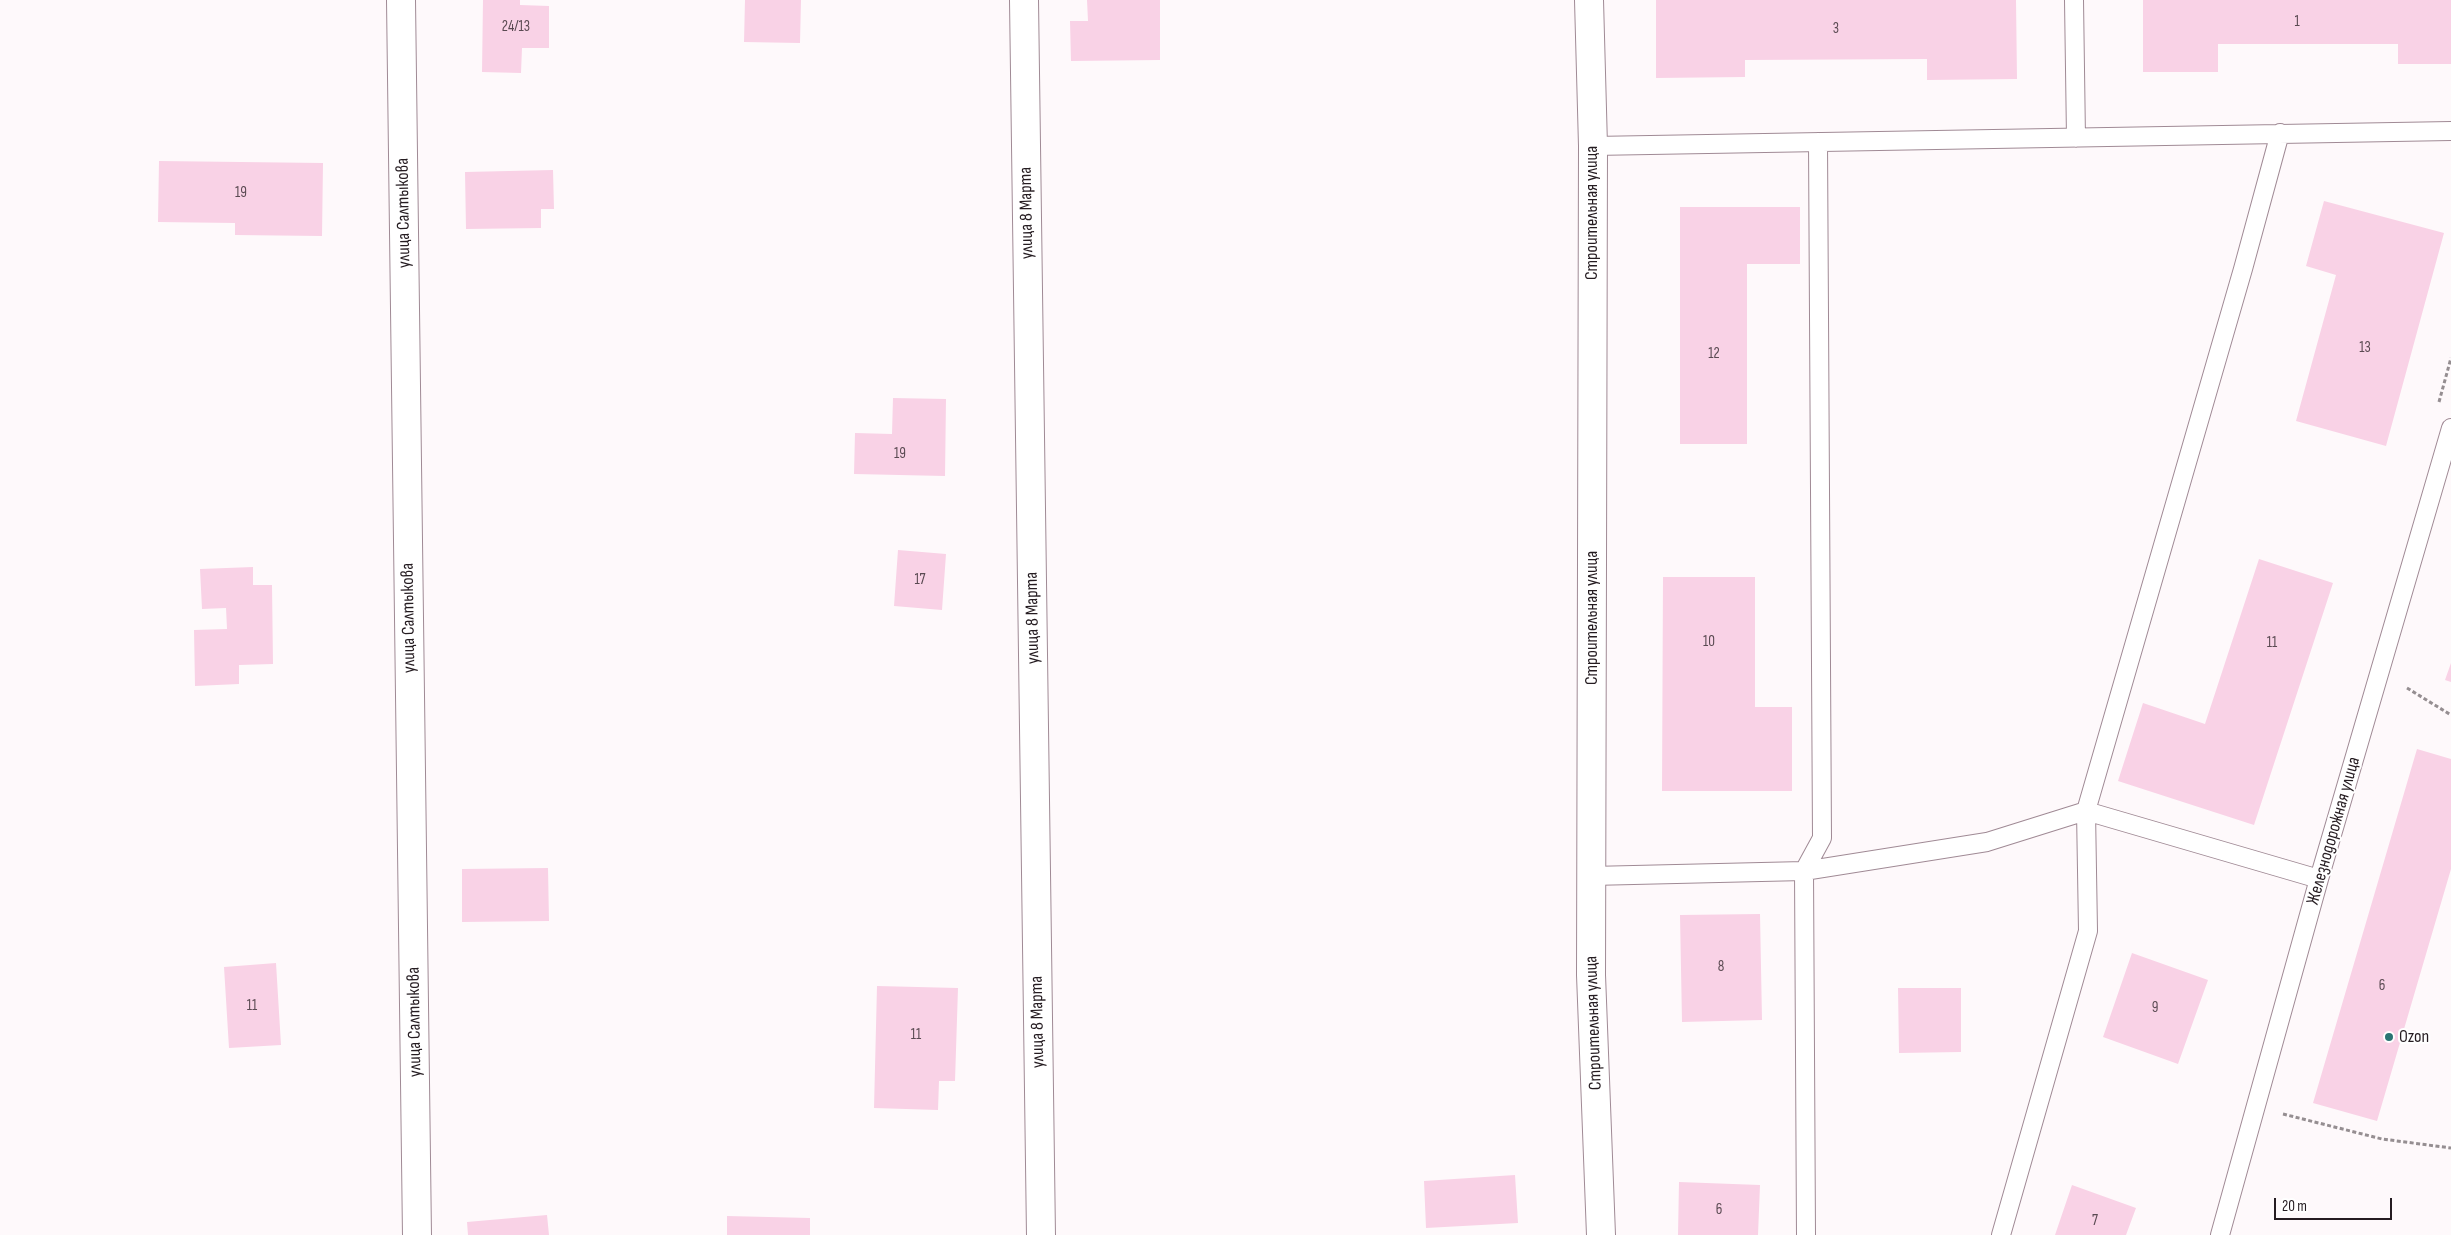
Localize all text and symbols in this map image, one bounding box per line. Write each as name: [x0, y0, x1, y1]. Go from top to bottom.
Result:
house number: 1: [2294, 13, 2300, 31]
house number: 24/13: [502, 18, 530, 36]
house number: 3: [1833, 20, 1839, 38]
street label: Строительная улица: [1581, 146, 1603, 280]
street label: улица Салтыкова: [392, 158, 416, 268]
street label: улица 8 Марта: [1015, 167, 1039, 259]
house number: 19: [235, 184, 247, 202]
house number: 13: [2359, 339, 2371, 357]
house number: 12: [1708, 345, 1720, 363]
house number: 19: [894, 445, 906, 463]
street label: Строительная улица: [1581, 551, 1603, 685]
street label: улица Салтыкова: [397, 563, 421, 673]
house number: 17: [914, 571, 926, 589]
street label: улица 8 Марта: [1021, 572, 1045, 664]
house number: 10: [1703, 633, 1715, 651]
house number: 11: [2267, 634, 2277, 652]
street label: Железнодорожная улица: [2303, 755, 2365, 907]
street label: Строительная улица: [1581, 956, 1607, 1090]
house number: 8: [1718, 958, 1724, 976]
street label: улица Салтыкова: [403, 967, 427, 1077]
street label: улица 8 Марта: [1026, 976, 1050, 1068]
house number: 6: [2379, 977, 2385, 995]
house number: 11: [247, 997, 257, 1015]
house number: 9: [2152, 999, 2158, 1017]
house number: 11: [911, 1026, 921, 1044]
place label: Ozon: [2399, 1026, 2429, 1048]
marker: Ozon: [2383, 1031, 2395, 1043]
scale bar: [2276, 1188, 2394, 1220]
text: 20 m: [2282, 1197, 2307, 1216]
house number: 6: [1716, 1201, 1722, 1219]
house number: 7: [2092, 1212, 2098, 1230]

